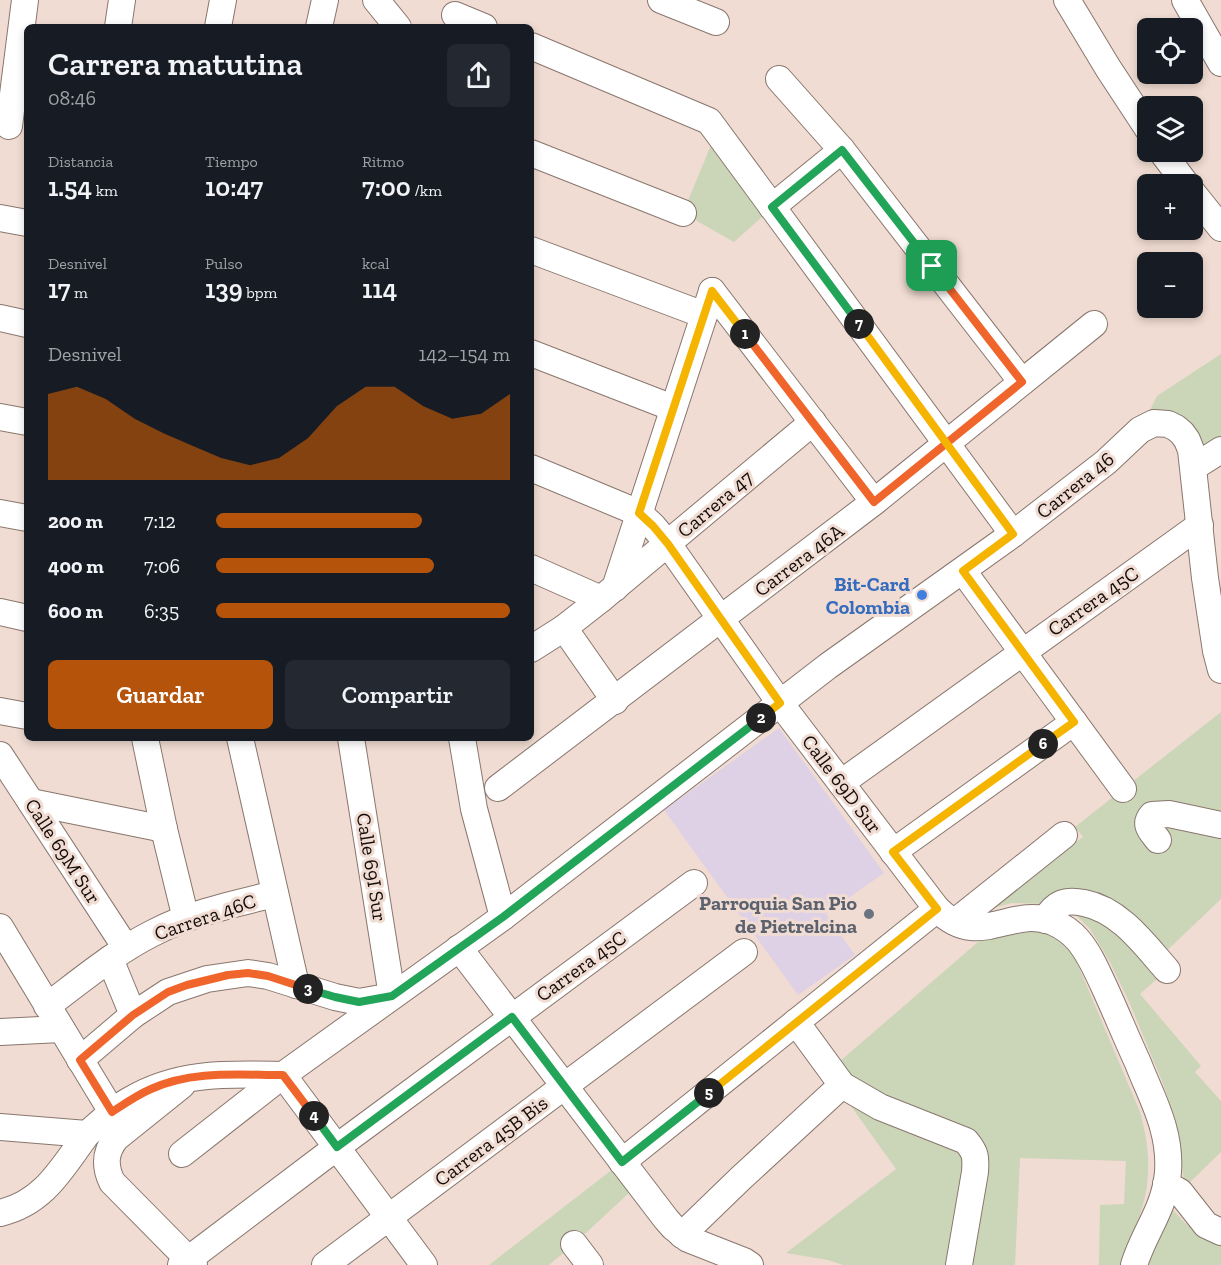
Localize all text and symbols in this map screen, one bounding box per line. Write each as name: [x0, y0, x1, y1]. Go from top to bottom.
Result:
map controls: [1137, 18, 1203, 318]
button: locate: [1137, 18, 1203, 84]
text: Carrera matutina: [48, 44, 303, 83]
button: share: [447, 44, 510, 107]
text: 08:46: [48, 86, 96, 110]
button: layers: [1137, 96, 1203, 162]
text: Distancia: [48, 152, 113, 171]
text: Tiempo: [205, 152, 258, 171]
text: Ritmo: [362, 152, 404, 171]
text: 1.54: [48, 171, 92, 203]
text: 10:47: [205, 171, 263, 203]
text: 7:00: [362, 171, 411, 203]
button: +: [1137, 174, 1203, 240]
text: km: [92, 181, 118, 200]
text: /km: [411, 181, 442, 200]
pin: [906, 240, 957, 291]
icon: arrive: [915, 249, 948, 282]
button: −: [1137, 252, 1203, 318]
text: Desnivel: [48, 254, 107, 273]
text: Pulso: [205, 254, 243, 273]
text: kcal: [362, 254, 389, 273]
text: 17: [48, 273, 70, 305]
text: 139: [205, 273, 243, 305]
text: 114: [362, 273, 397, 305]
text: m: [70, 283, 88, 302]
text: bpm: [243, 283, 277, 302]
pin: 7: [844, 309, 874, 339]
text: 7: [855, 314, 863, 333]
pin: 1: [730, 319, 760, 349]
text: 1: [742, 324, 748, 343]
text: Desnivel: [48, 342, 122, 366]
text: 142–154 m: [419, 342, 510, 366]
street label: Carrera 46: [1031, 446, 1119, 524]
street label: Carrera 47: [672, 465, 758, 543]
text: 200 m: [48, 509, 103, 533]
text: 7:12: [144, 509, 176, 533]
street label: Carrera 46A: [750, 518, 849, 601]
text: 400 m: [48, 554, 104, 578]
text: 7:06: [144, 554, 180, 578]
street label: Carrera 45C: [1043, 561, 1143, 641]
place label: Bit-Card Colombia: [826, 572, 911, 619]
marker: Bit-Card Colombia: [915, 588, 929, 602]
text: 600 m: [48, 599, 103, 623]
text: 6:35: [144, 599, 179, 623]
button: Guardar: [48, 660, 273, 729]
button: Compartir: [285, 660, 510, 729]
pin: 2: [746, 703, 776, 733]
text: 2: [757, 708, 765, 727]
pin: 6: [1028, 729, 1058, 759]
street label: Calle 69D Sur: [797, 730, 887, 838]
text: 6: [1039, 734, 1047, 753]
street label: Calle 69M Sur: [20, 794, 106, 908]
street label: Calle 69I Sur: [352, 811, 392, 923]
street label: Carrera 46C: [151, 888, 259, 946]
place label: Parroquia San Pio de Pietrelcina: [699, 891, 858, 938]
marker: Parroquia San Pio de Pietrelcina: [862, 907, 876, 921]
street label: Carrera 45C: [531, 925, 631, 1007]
pin: 3: [293, 974, 323, 1004]
text: 3: [304, 979, 312, 998]
pin: 5: [694, 1078, 724, 1108]
text: 5: [705, 1083, 713, 1102]
street label: Carrera 45B Bis: [430, 1091, 552, 1191]
pin: 4: [299, 1101, 329, 1131]
text: 4: [309, 1106, 319, 1125]

